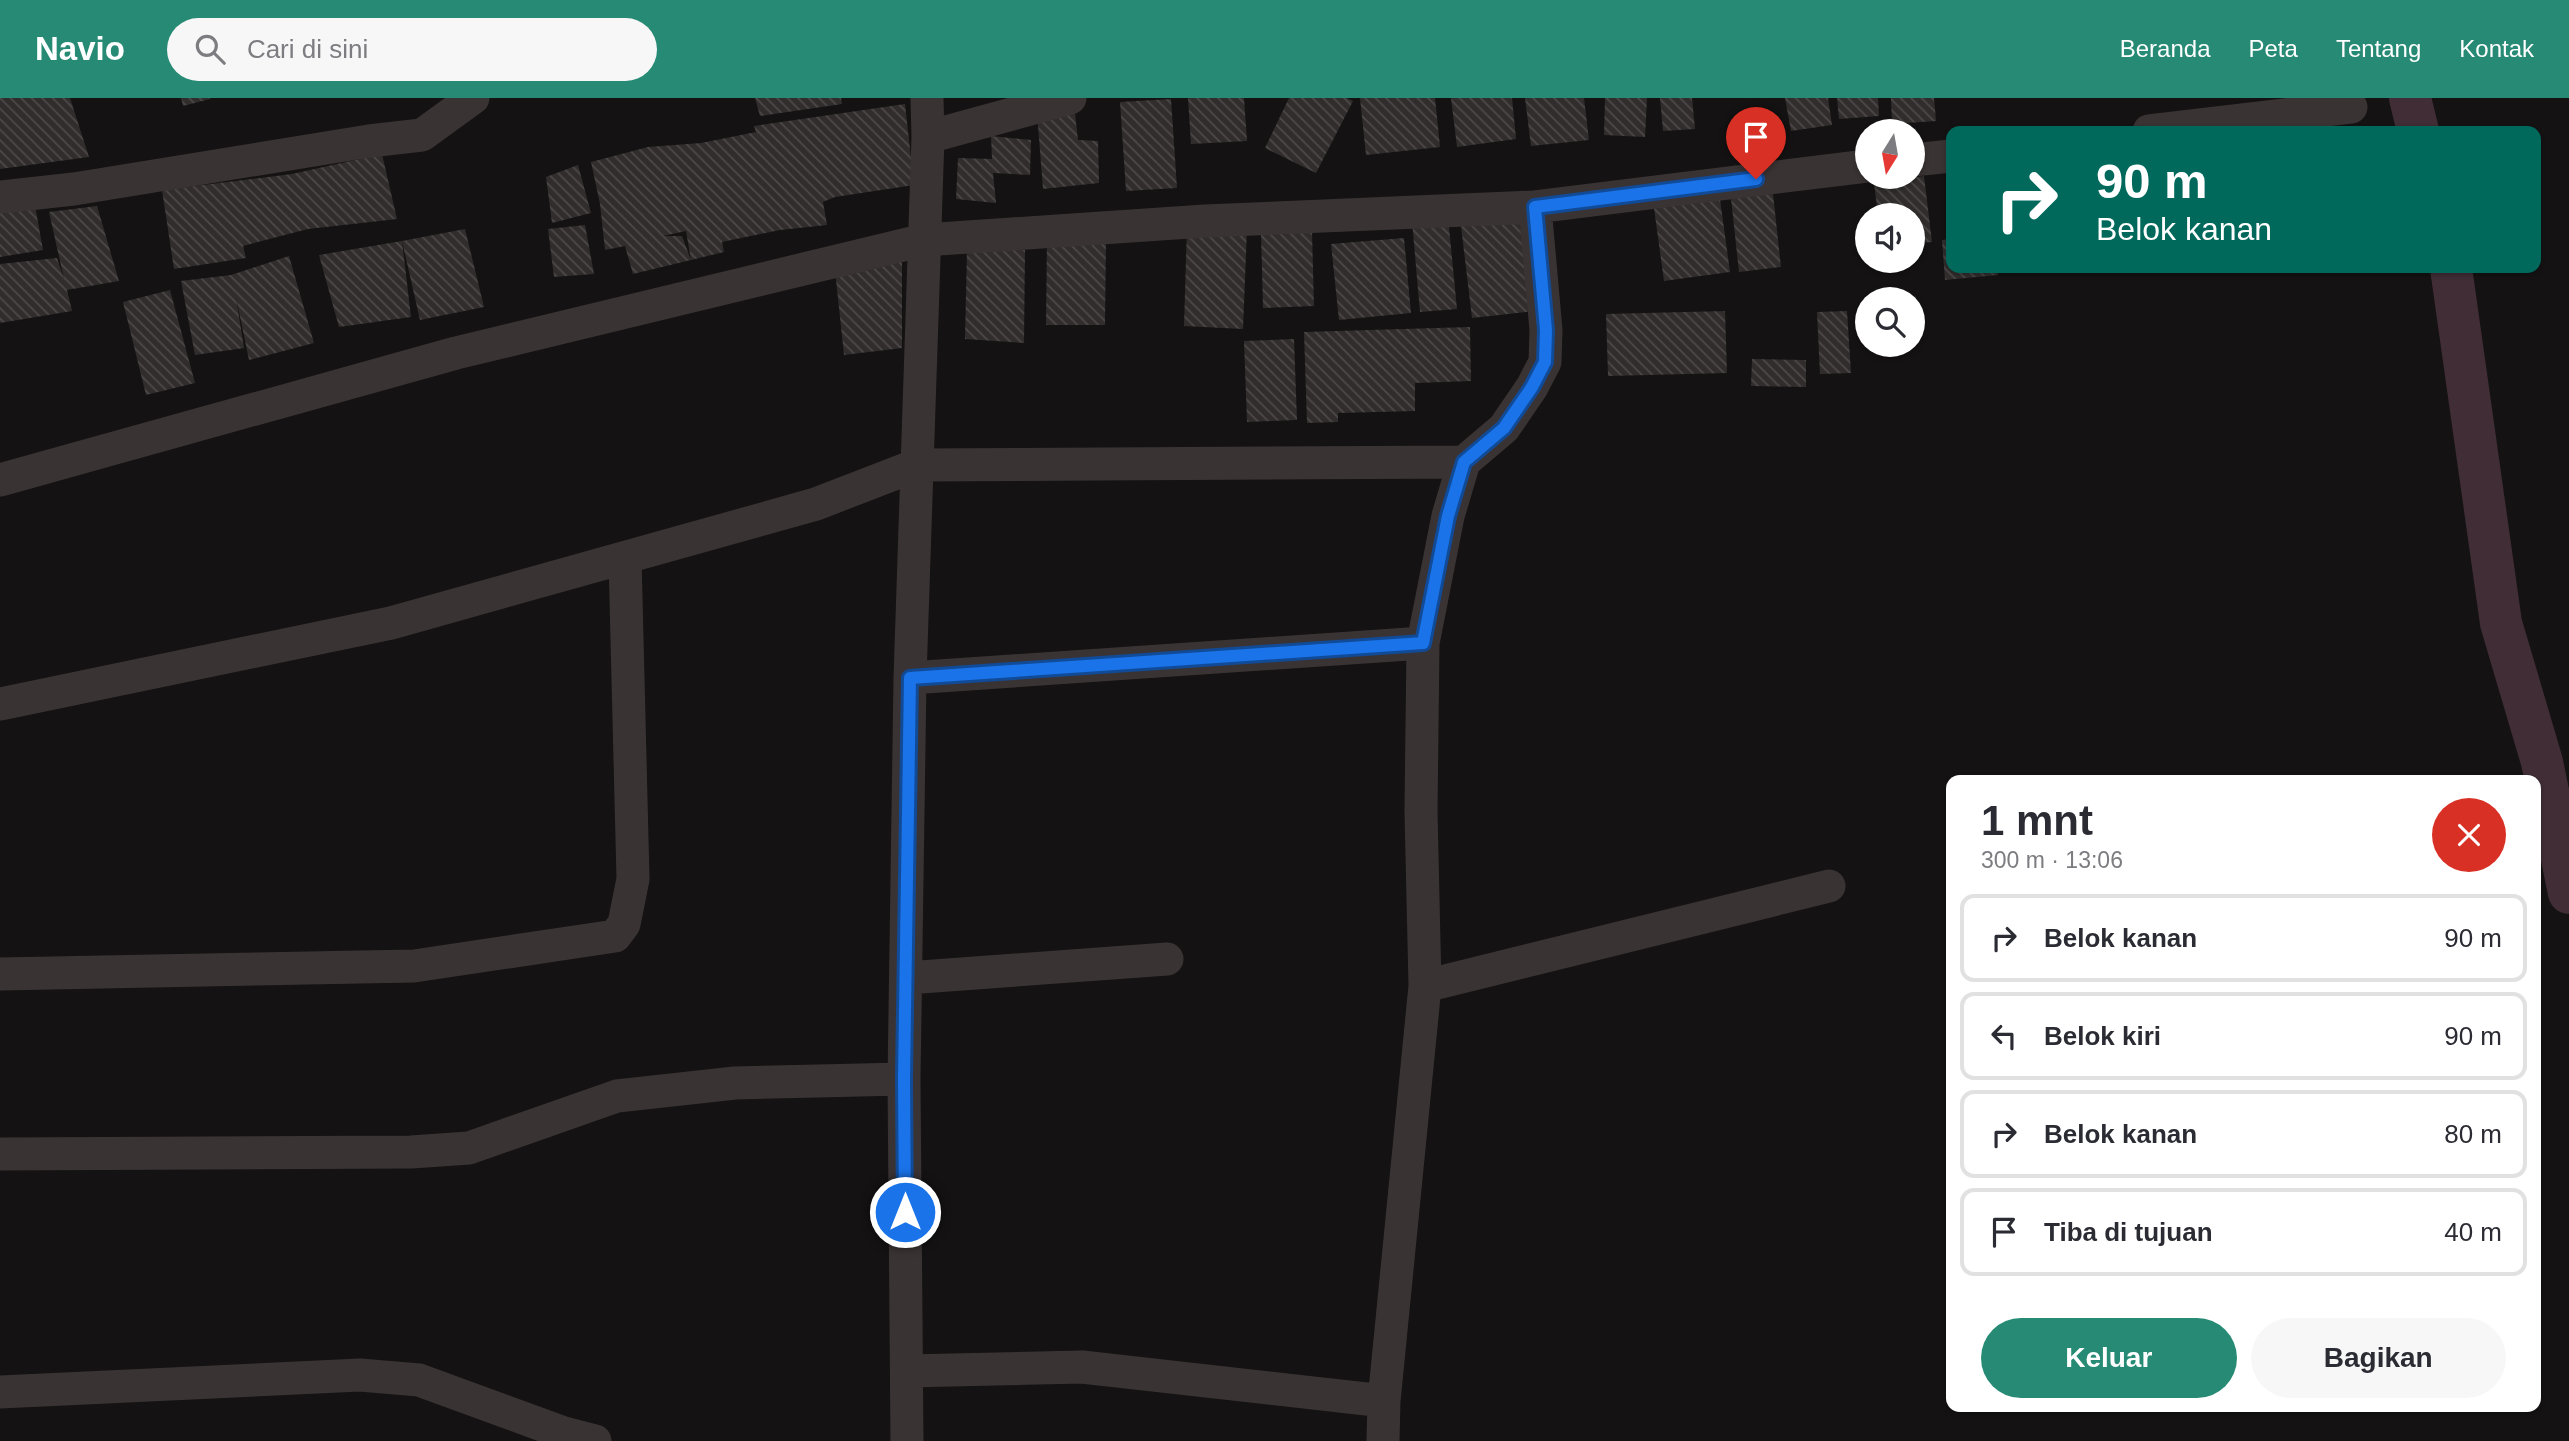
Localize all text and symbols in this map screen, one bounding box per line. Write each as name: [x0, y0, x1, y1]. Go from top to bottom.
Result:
search box: [167, 18, 657, 81]
text: Navio: [35, 30, 125, 67]
icon: search: [191, 30, 229, 68]
text: Cari di sini: [247, 34, 368, 64]
text: Beranda: [2120, 35, 2211, 62]
text: Peta: [2249, 35, 2298, 62]
text: Tentang: [2336, 35, 2421, 62]
text: Kontak: [2459, 35, 2534, 62]
pin: [1726, 107, 1786, 179]
icon: arrive: [1737, 118, 1775, 156]
north arrow: [1855, 119, 1925, 189]
map controls: [1855, 119, 1925, 357]
icon: right: [1981, 154, 2072, 245]
text: 90 m: [2096, 154, 2208, 208]
button: sound: [1855, 203, 1925, 273]
text: Belok kanan: [2096, 211, 2272, 247]
button: search: [1855, 287, 1925, 357]
text: 1 mnt: [1981, 797, 2093, 844]
button: close: [2432, 798, 2506, 872]
text: 300 m · 13:06: [1981, 847, 2123, 873]
icon: right: [1985, 919, 2023, 957]
text: Belok kanan: [2044, 923, 2197, 953]
text: 90 m: [2444, 923, 2502, 953]
icon: left: [1985, 1017, 2023, 1055]
text: Belok kiri: [2044, 1021, 2161, 1051]
text: 90 m: [2444, 1021, 2502, 1051]
icon: right: [1985, 1115, 2023, 1153]
text: Belok kanan: [2044, 1119, 2197, 1149]
text: 80 m: [2444, 1119, 2502, 1149]
position arrow: [868, 1175, 942, 1249]
icon: arrive: [1985, 1213, 2023, 1251]
text: Tiba di tujuan: [2044, 1217, 2213, 1247]
text: 40 m: [2444, 1217, 2502, 1247]
button: Keluar: [1981, 1318, 2237, 1398]
button: Bagikan: [2251, 1318, 2506, 1398]

